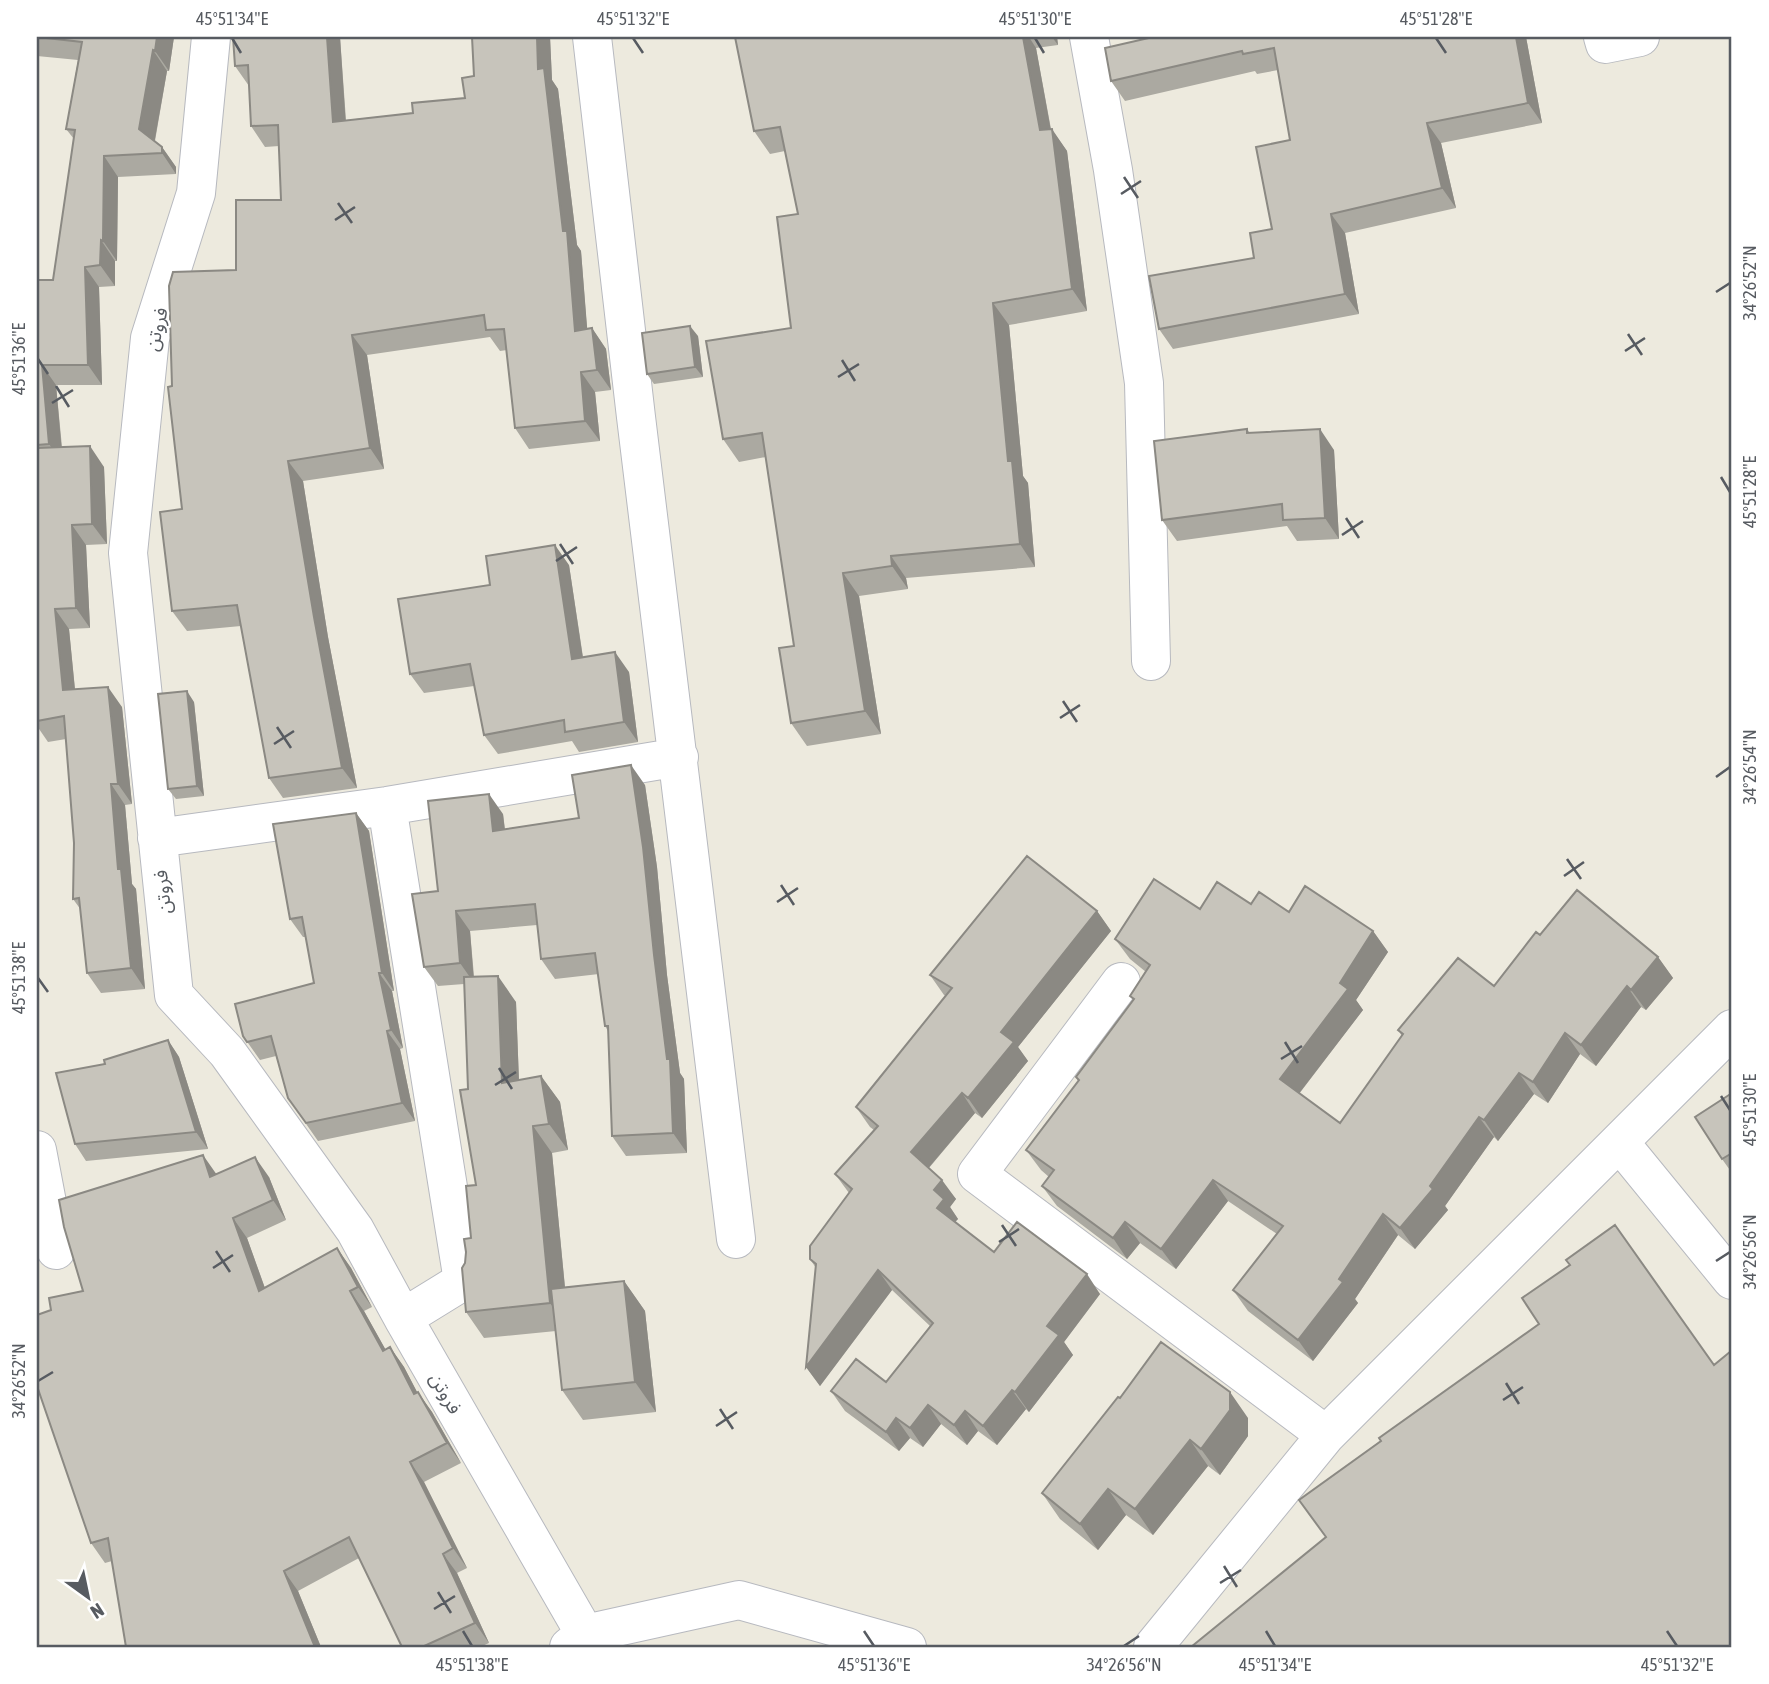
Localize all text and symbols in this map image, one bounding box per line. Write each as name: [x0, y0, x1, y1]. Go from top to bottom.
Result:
text: 45°51'34"E: [196, 8, 268, 29]
text: 45°51'32"E: [597, 8, 669, 29]
text: 45°51'30"E: [999, 8, 1071, 29]
text: 45°51'28"E: [1400, 8, 1472, 29]
text: 34°26'52"N: [1739, 245, 1760, 321]
street label: فروتن: [140, 305, 173, 353]
text: 45°51'36"E: [8, 323, 29, 395]
text: 45°51'28"E: [1739, 456, 1760, 528]
text: 34°26'54"N: [1739, 729, 1760, 805]
street label: فروتن: [149, 869, 176, 915]
text: 45°51'38"E: [8, 942, 29, 1014]
text: 45°51'30"E: [1739, 1074, 1760, 1146]
text: 34°26'56"N: [1739, 1214, 1760, 1290]
text: 34°26'52"N: [8, 1343, 29, 1419]
street label: فروتن: [425, 1368, 467, 1418]
north arrow: [52, 1562, 122, 1632]
text: N: [87, 1599, 108, 1624]
text: 45°51'38"E: [436, 1654, 508, 1675]
text: 45°51'36"E: [838, 1654, 910, 1675]
text: 34°26'56"N: [1086, 1654, 1162, 1675]
text: 45°51'34"E: [1239, 1654, 1311, 1675]
text: 45°51'32"E: [1641, 1654, 1713, 1675]

